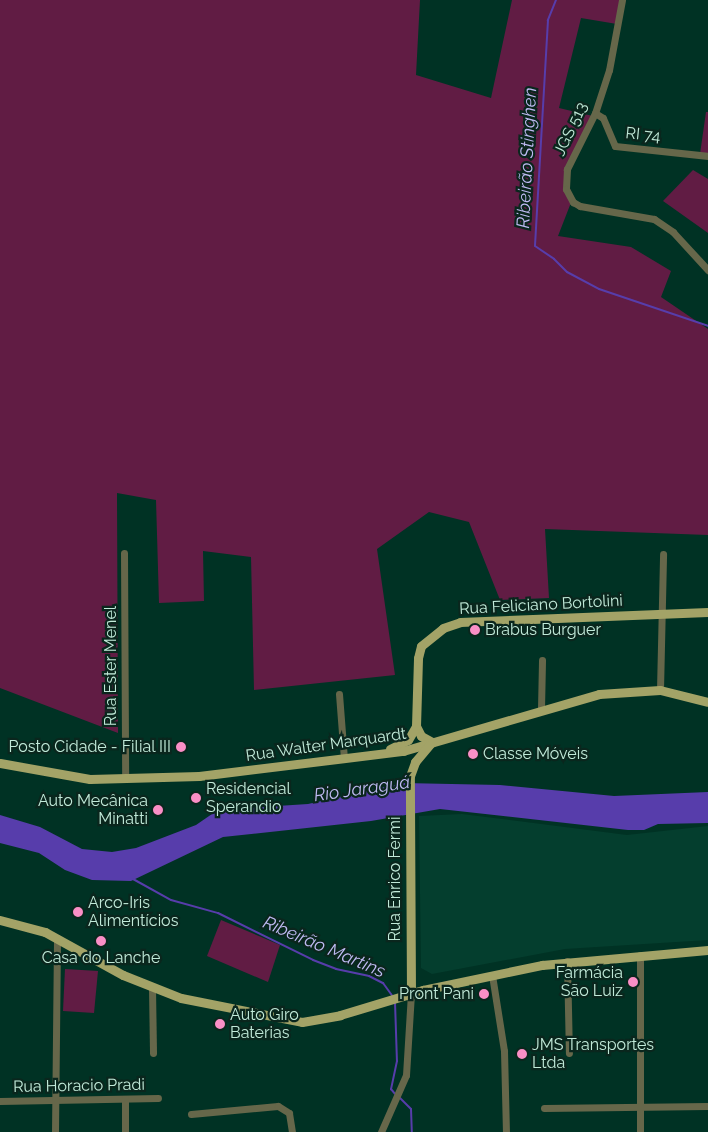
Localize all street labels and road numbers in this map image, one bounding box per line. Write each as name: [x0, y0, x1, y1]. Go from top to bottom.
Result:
street label: JGS 513: [550, 99, 592, 159]
street label: RI 74: [625, 124, 661, 146]
street label: Rua Feliciano Bortolini: [459, 591, 623, 619]
street label: Rua Ester Menel: [101, 606, 121, 726]
street label: Rua Walter Marquardt: [244, 724, 408, 766]
street label: Rua Enrico Fermi: [385, 816, 405, 942]
street label: Rua Horacio Pradi: [13, 1075, 145, 1097]

